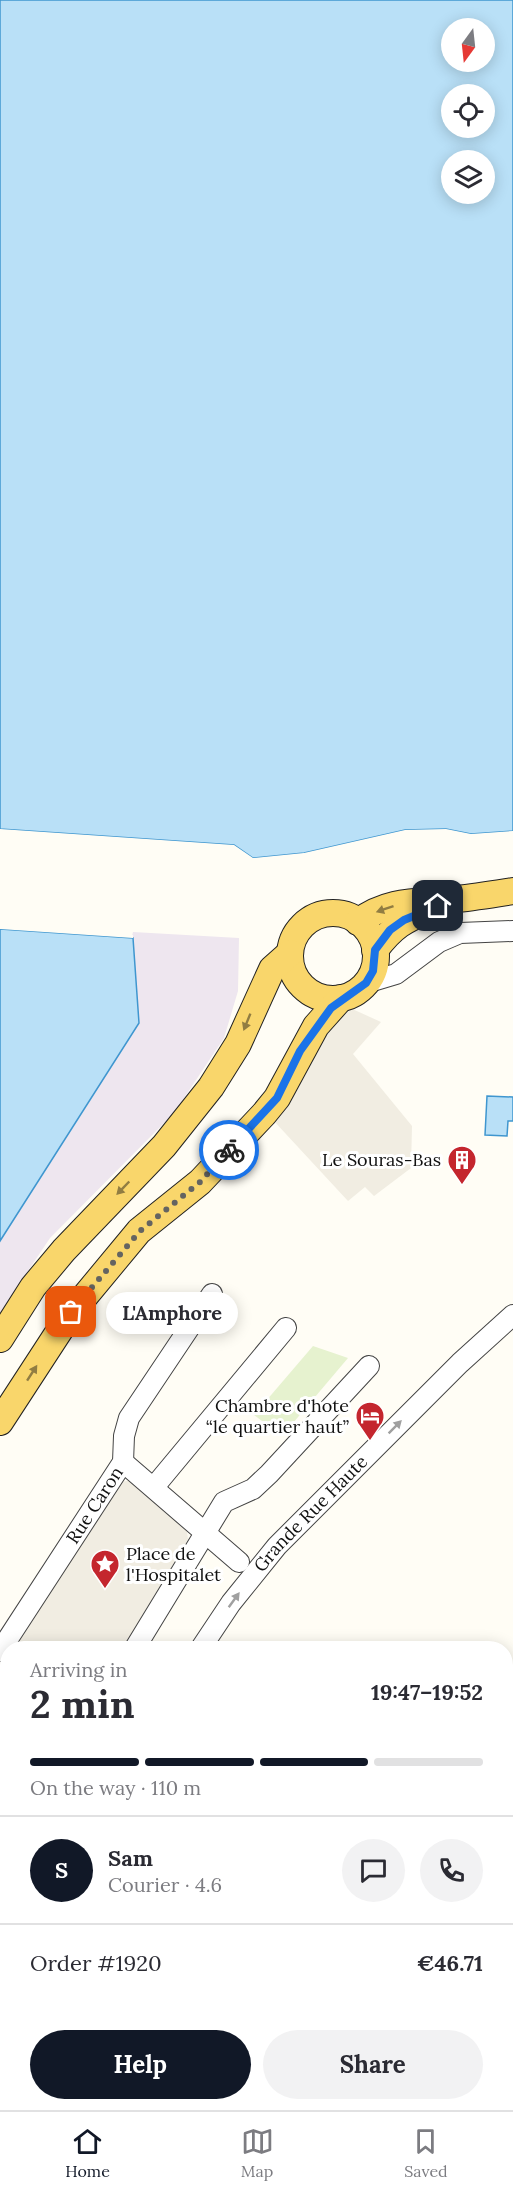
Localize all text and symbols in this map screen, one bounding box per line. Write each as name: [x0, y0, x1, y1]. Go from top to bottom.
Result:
north arrow: [441, 18, 495, 72]
map controls: [441, 18, 495, 204]
button: locate: [441, 84, 495, 138]
button: layers: [441, 150, 495, 204]
pin: [412, 880, 463, 931]
icon: home: [421, 889, 454, 922]
one-way arrow: [376, 905, 394, 914]
one-way arrow: [242, 1014, 252, 1032]
courier: [199, 1120, 259, 1180]
icon: bike: [213, 1134, 246, 1167]
building icon: Le Souras-Bas: [446, 1144, 478, 1186]
place label: Le Souras-Bas: [322, 1148, 441, 1171]
one-way arrow: [117, 1181, 131, 1195]
pin: [45, 1286, 96, 1337]
callout: L'Amphore: [107, 1291, 239, 1333]
icon: bag: [54, 1295, 87, 1328]
text: L'Amphore: [122, 1300, 222, 1325]
one-way arrow: [26, 1365, 37, 1381]
place label: Chambre d'hote “le quartier haut”: [206, 1394, 349, 1438]
hotel icon: Chambre d'hote “le quartier haut”: [354, 1400, 386, 1442]
one-way arrow: [388, 1420, 403, 1434]
street label: Grande Rue Haute: [249, 1450, 372, 1577]
street label: Rue Caron: [61, 1462, 128, 1548]
place label: Place de l'Hospitalet: [126, 1542, 221, 1586]
place icon: Place de l'Hospitalet: [89, 1548, 121, 1590]
one-way arrow: [227, 1592, 240, 1608]
text: Arriving in: [30, 1657, 127, 1682]
text: 19:47–19:52: [371, 1678, 483, 1706]
text: 2 min: [30, 1679, 135, 1729]
text: On the way · 110 m: [30, 1775, 201, 1800]
button: chat: [342, 1839, 405, 1902]
button: phone: [420, 1839, 483, 1902]
text: Sam: [108, 1844, 153, 1872]
text: S: [55, 1856, 68, 1884]
text: Courier · 4.6: [108, 1872, 222, 1897]
text: Order #1920: [30, 1949, 162, 1977]
text: €46.71: [417, 1949, 483, 1977]
button: Help: [30, 2030, 251, 2099]
button: Share: [263, 2030, 483, 2099]
tab: Home: [65, 2125, 110, 2181]
tab: Map: [241, 2125, 274, 2181]
tab: Saved: [404, 2125, 448, 2181]

